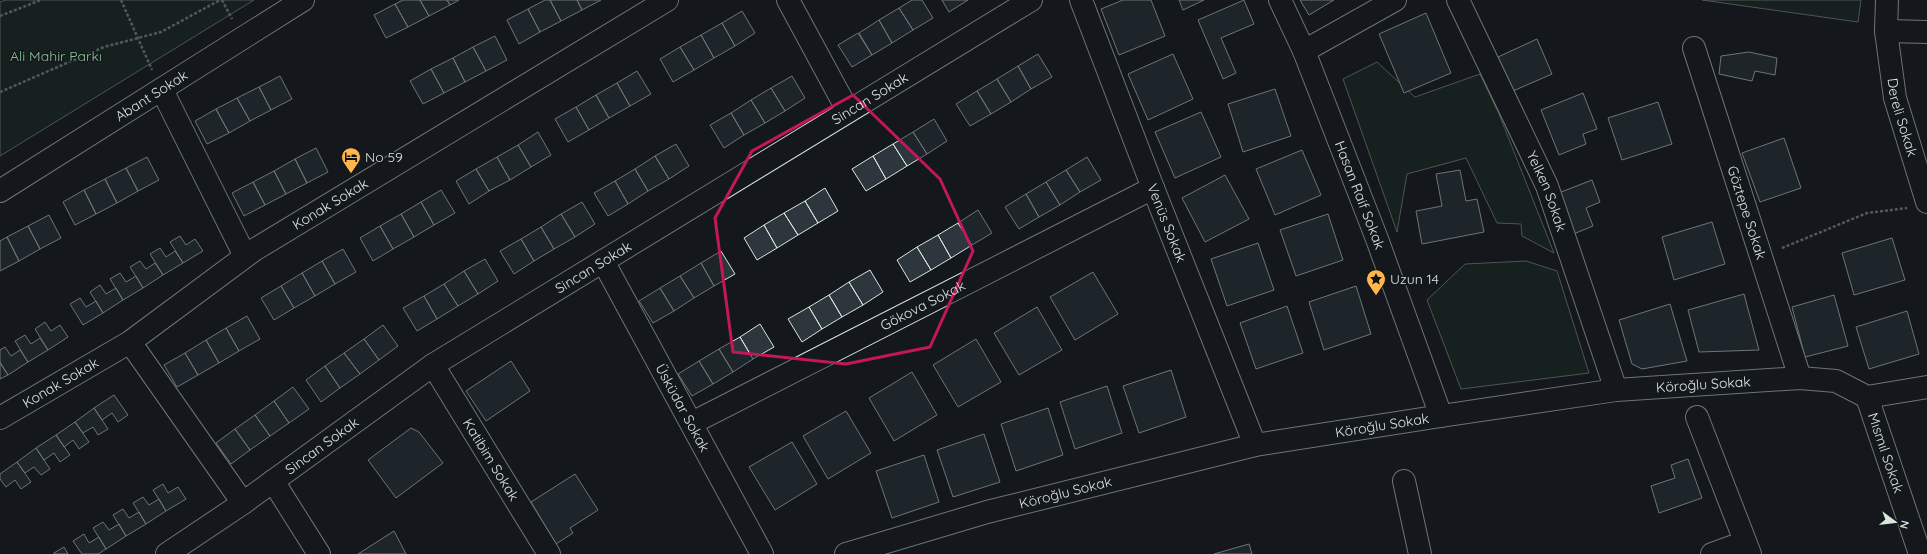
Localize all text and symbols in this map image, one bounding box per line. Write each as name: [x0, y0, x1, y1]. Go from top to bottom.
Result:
park label: Ali Mahir Parkı: [10, 47, 102, 65]
street label: Abant Sokak: [112, 66, 191, 125]
street label: Sincan Sokak: [828, 68, 911, 129]
street label: Dereli Sokak: [1883, 77, 1921, 159]
street label: Hasan Raif Sokak: [1331, 138, 1389, 252]
hotel icon: No 59: [340, 146, 362, 174]
place label: No 59: [365, 148, 403, 166]
street label: Yelken Sokak: [1523, 148, 1571, 234]
street label: Göztepe Sokak: [1723, 164, 1770, 262]
street label: Konak Sokak: [289, 174, 371, 234]
street label: Venüs Sokak: [1143, 181, 1191, 265]
street label: Sincan Sokak: [552, 237, 635, 297]
place icon: Uzun 14: [1365, 268, 1387, 296]
place label: Uzun 14: [1390, 270, 1439, 288]
street label: Gökova Sokak: [877, 276, 968, 335]
street label: Konak Sokak: [19, 353, 102, 412]
street label: Üsküdar Sokak: [651, 360, 714, 455]
street label: Köroğlu Sokak: [1655, 372, 1751, 396]
street label: Köroğlu Sokak: [1334, 409, 1430, 441]
street label: Mısmıl Sokak: [1864, 410, 1908, 495]
street label: Sincan Sokak: [282, 413, 362, 478]
street label: Katibim Sokak: [459, 415, 523, 504]
street label: Köroğlu Sokak: [1017, 472, 1114, 513]
north arrow: [1875, 502, 1915, 542]
text: N: [1897, 519, 1912, 530]

